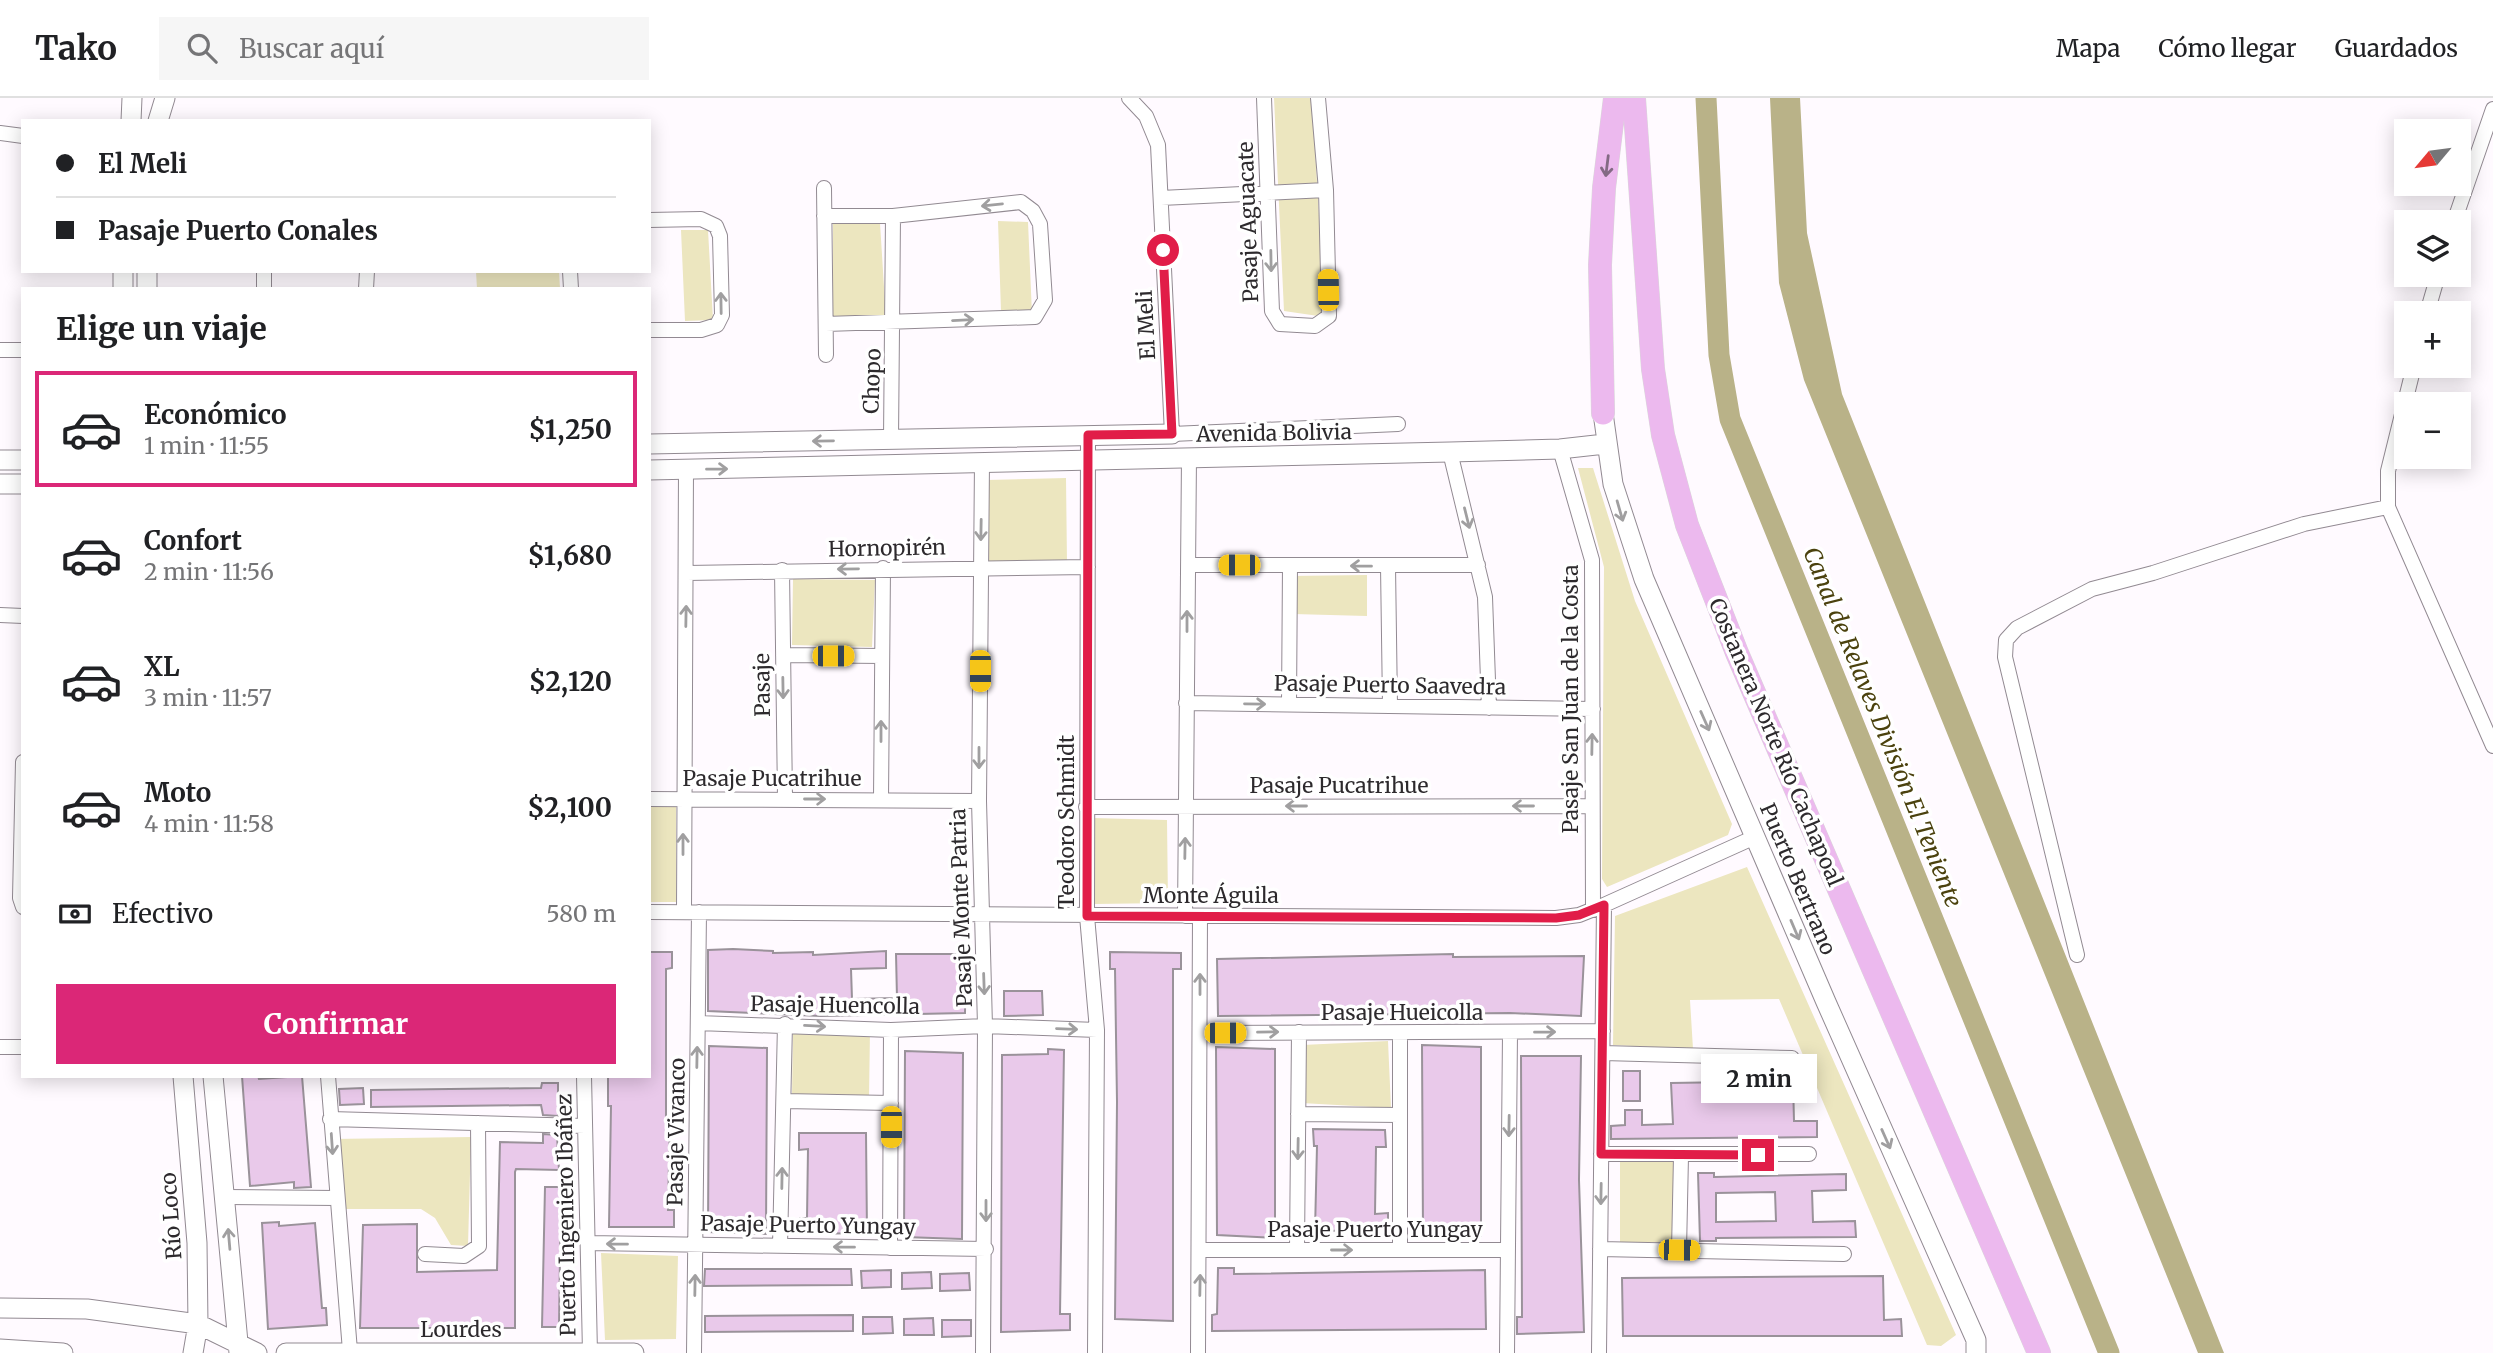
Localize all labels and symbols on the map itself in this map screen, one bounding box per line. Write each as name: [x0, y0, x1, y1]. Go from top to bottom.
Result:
north arrow: [2394, 119, 2471, 196]
street label: Pasaje Aguacate: [1232, 141, 1264, 303]
one-way arrow: [1600, 154, 1613, 177]
one-way arrow: [981, 199, 1004, 212]
route start: [1147, 234, 1179, 266]
one-way arrow: [1264, 250, 1278, 273]
car: [1318, 269, 1339, 311]
street label: El Meli: [1131, 289, 1161, 361]
one-way arrow: [715, 291, 728, 314]
one-way arrow: [951, 313, 974, 326]
street label: Chopo: [857, 348, 887, 414]
street label: Avenida Bolivia: [1195, 418, 1352, 448]
one-way arrow: [812, 434, 835, 448]
one-way arrow: [706, 462, 729, 475]
one-way arrow: [1614, 499, 1627, 521]
one-way arrow: [1461, 507, 1474, 529]
one-way arrow: [974, 519, 988, 542]
street label: Hornopirén: [828, 533, 946, 563]
water label: Canal de Relaves División El Teniente: [1797, 543, 1969, 911]
car: [1219, 555, 1261, 576]
one-way arrow: [1350, 559, 1373, 573]
one-way arrow: [837, 562, 860, 576]
street label: Pasaje San Juan de la Costa: [1557, 565, 1584, 833]
street label: Costanera Norte Río Cachapoal: [1703, 594, 1849, 891]
one-way arrow: [679, 605, 693, 628]
one-way arrow: [1180, 609, 1194, 632]
car: [813, 646, 855, 667]
car: [970, 650, 991, 692]
street label: Pasaje: [748, 653, 776, 717]
street label: Pasaje Puerto Saavedra: [1274, 669, 1506, 701]
one-way arrow: [777, 676, 790, 699]
one-way arrow: [1243, 697, 1266, 711]
one-way arrow: [1699, 710, 1712, 732]
one-way arrow: [875, 720, 888, 743]
one-way arrow: [1586, 733, 1599, 756]
street label: Teodoro Schmidt: [1053, 735, 1080, 909]
one-way arrow: [973, 746, 986, 769]
street label: Pasaje Pucatrihue: [683, 765, 861, 792]
street label: Pasaje Pucatrihue: [1250, 772, 1428, 799]
one-way arrow: [804, 792, 827, 806]
one-way arrow: [1284, 799, 1307, 813]
one-way arrow: [1512, 799, 1535, 813]
street label: Puerto Bertrano: [1754, 799, 1842, 959]
street label: Pasaje Monte Patria: [944, 808, 978, 1008]
one-way arrow: [676, 833, 690, 856]
one-way arrow: [1178, 837, 1192, 860]
street label: Monte Águila: [1143, 881, 1279, 909]
one-way arrow: [1789, 919, 1802, 941]
one-way arrow: [977, 972, 990, 995]
one-way arrow: [1193, 973, 1207, 996]
street label: Pasaje Huencolla: [750, 990, 920, 1020]
street label: Pasaje Hueicolla: [1321, 999, 1483, 1026]
one-way arrow: [803, 1020, 826, 1033]
one-way arrow: [1055, 1023, 1078, 1036]
car: [1205, 1023, 1247, 1044]
one-way arrow: [1257, 1025, 1280, 1039]
one-way arrow: [1533, 1026, 1556, 1039]
one-way arrow: [691, 1046, 704, 1069]
callout: 2 min: [1700, 1054, 1816, 1102]
street label: Pasaje Vivanco: [661, 1058, 691, 1206]
street label: Puerto Ingeniero Ibáñez: [550, 1093, 582, 1337]
car: [881, 1106, 902, 1148]
one-way arrow: [1502, 1114, 1516, 1137]
one-way arrow: [1880, 1128, 1893, 1149]
one-way arrow: [326, 1133, 339, 1155]
one-way arrow: [1291, 1137, 1305, 1160]
route end: [1742, 1139, 1774, 1171]
one-way arrow: [775, 1166, 789, 1189]
street label: Río Loco: [154, 1172, 188, 1260]
one-way arrow: [1594, 1182, 1608, 1205]
one-way arrow: [979, 1199, 993, 1222]
street label: Pasaje Puerto Yungay: [700, 1210, 917, 1240]
street label: Pasaje Puerto Yungay: [1267, 1216, 1484, 1243]
one-way arrow: [222, 1228, 235, 1250]
one-way arrow: [605, 1237, 628, 1251]
car: [1658, 1239, 1701, 1261]
one-way arrow: [833, 1240, 856, 1254]
one-way arrow: [1330, 1243, 1353, 1256]
one-way arrow: [688, 1274, 702, 1297]
one-way arrow: [1193, 1274, 1206, 1297]
street label: Lourdes: [420, 1316, 502, 1343]

